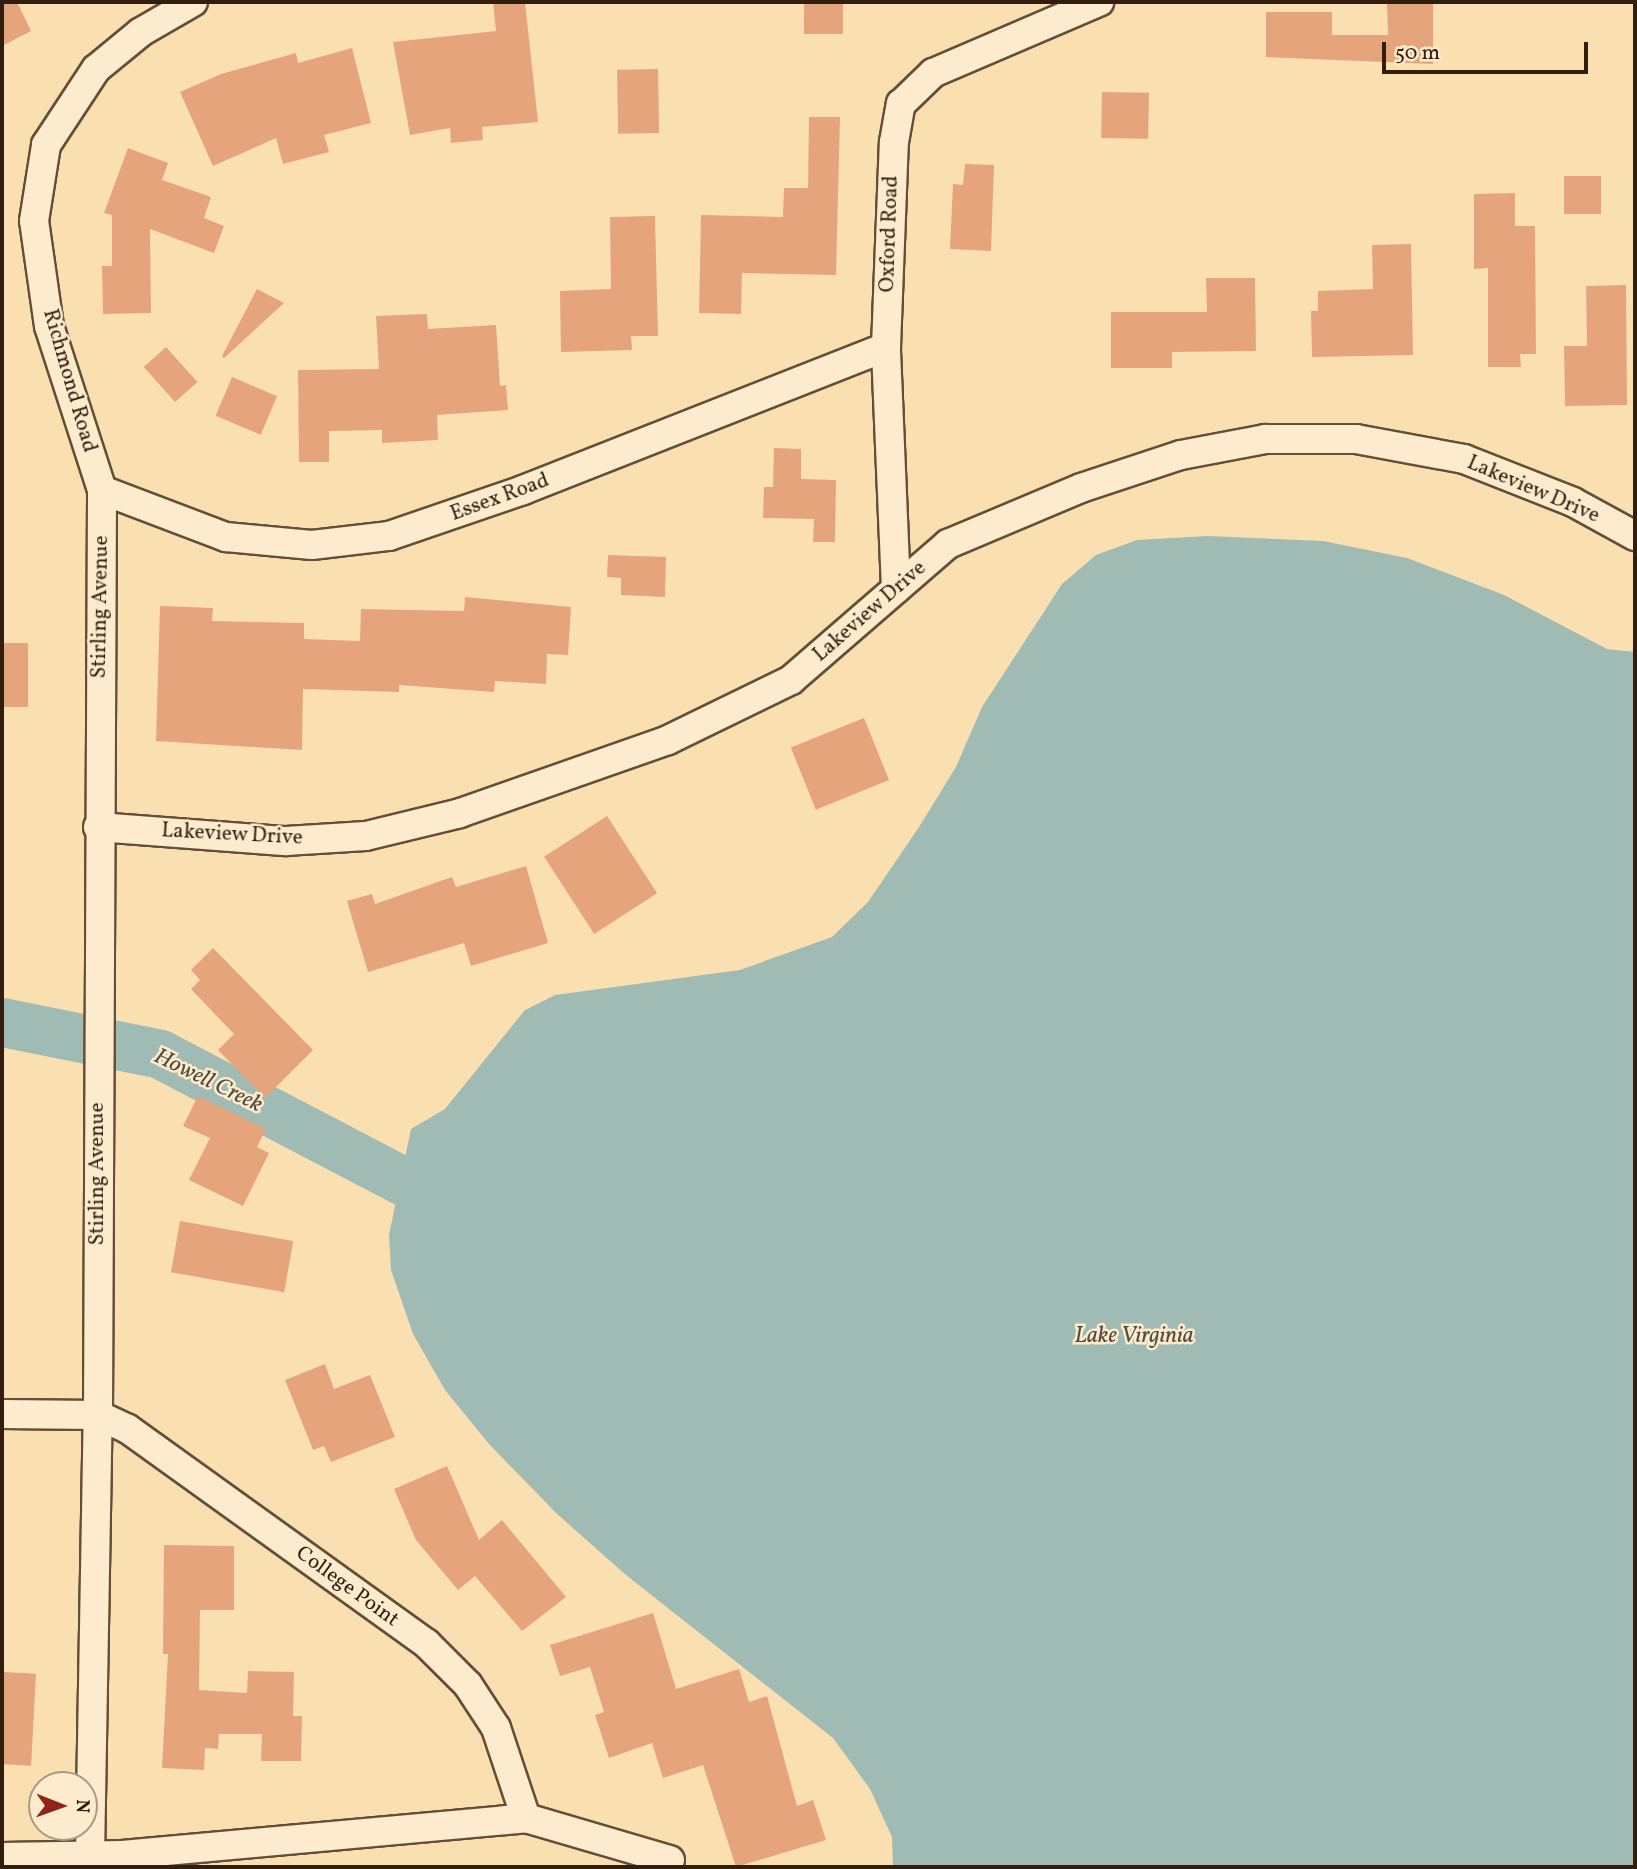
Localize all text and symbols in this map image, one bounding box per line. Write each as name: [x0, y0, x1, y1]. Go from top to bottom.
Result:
scale bar: [1385, 28, 1592, 72]
text: 50 m: [1395, 39, 1440, 68]
street label: Oxford Road: [875, 175, 905, 293]
street label: Richmond Road: [37, 306, 101, 456]
street label: Lakeview Drive: [1463, 451, 1603, 529]
street label: Essex Road: [447, 469, 553, 527]
street label: Stirling Avenue: [87, 535, 115, 679]
street label: Lakeview Drive: [808, 556, 932, 668]
street label: Lakeview Drive: [160, 819, 304, 851]
water label: Howell Creek: [149, 1043, 267, 1119]
street label: Stirling Avenue: [85, 1103, 111, 1245]
water label: Lake Virginia: [1074, 1322, 1194, 1350]
street label: College Point: [291, 1541, 403, 1633]
north arrow: [28, 1771, 98, 1841]
text: N: [69, 1799, 95, 1813]

